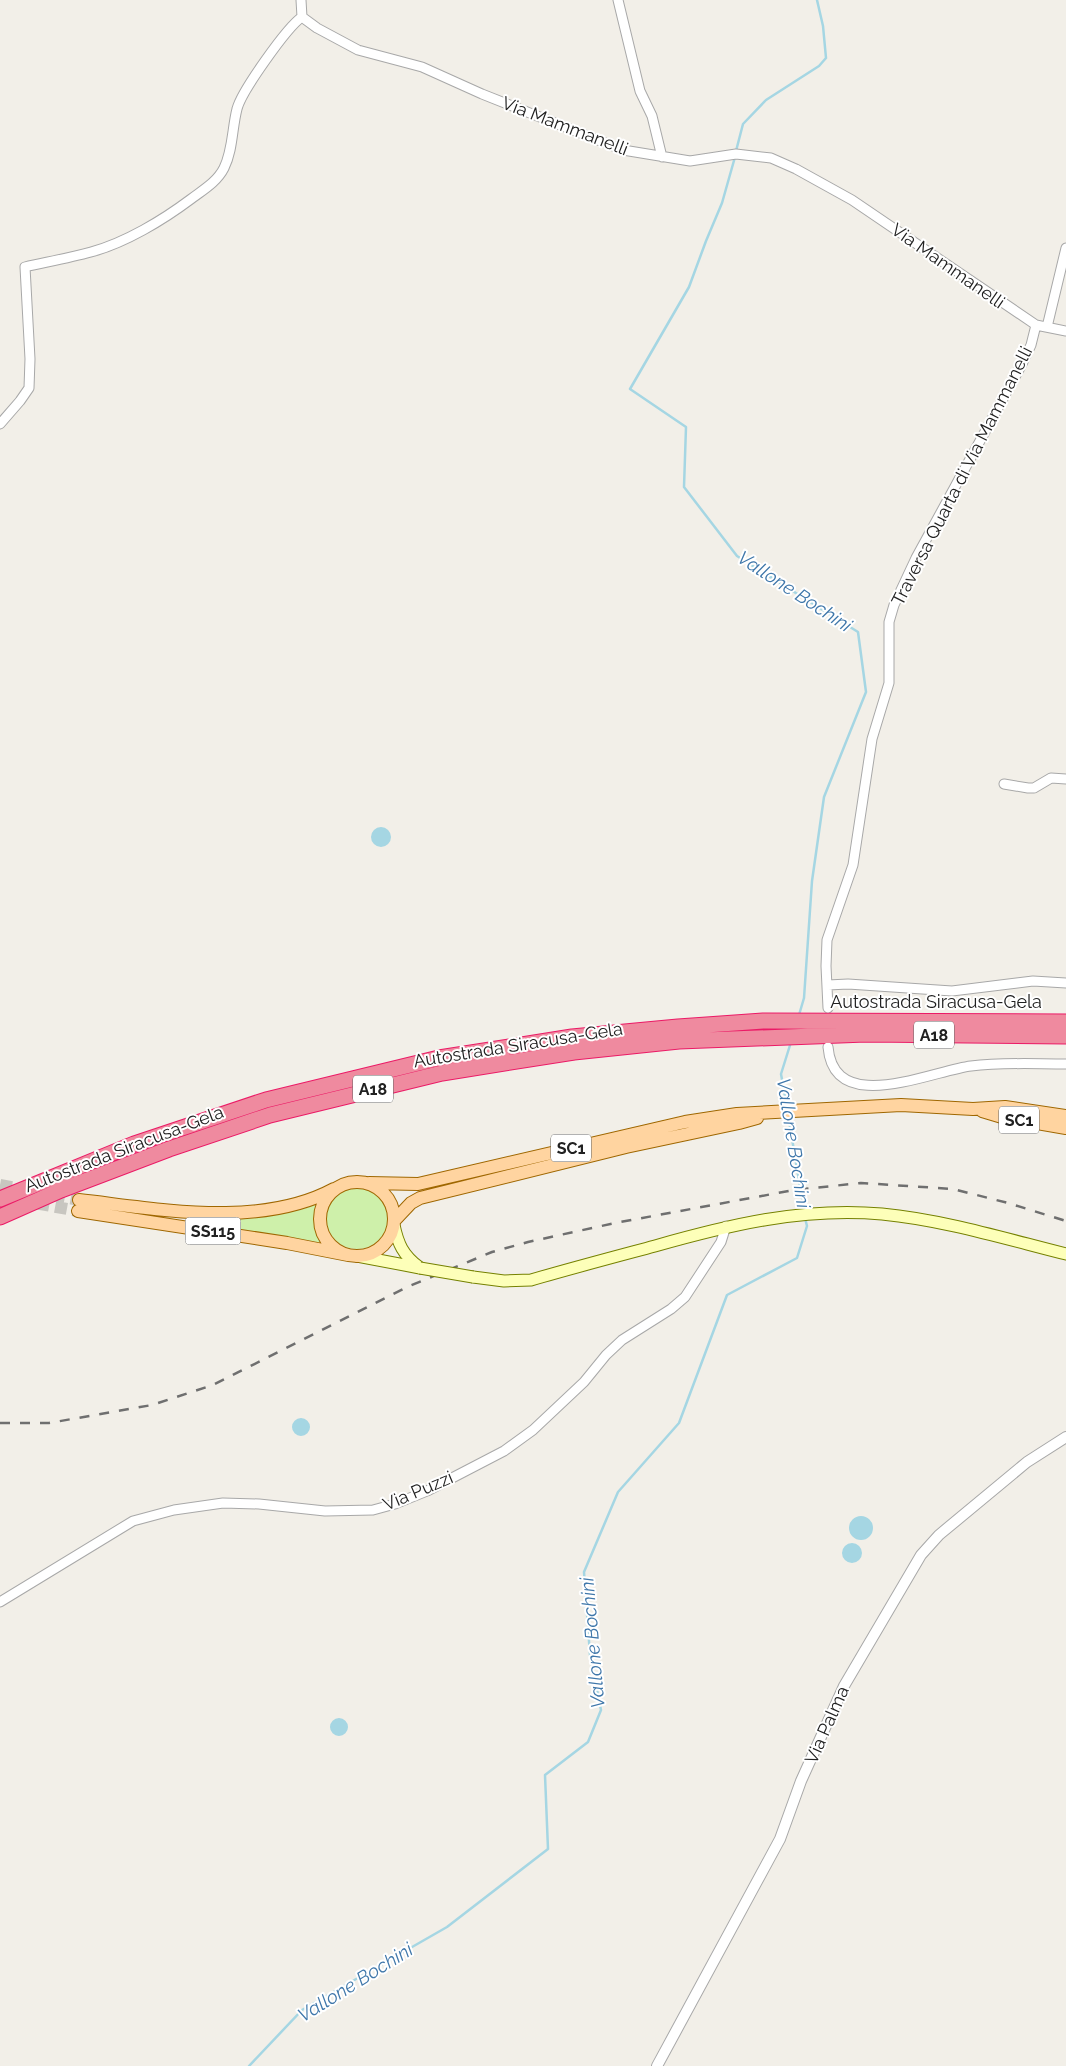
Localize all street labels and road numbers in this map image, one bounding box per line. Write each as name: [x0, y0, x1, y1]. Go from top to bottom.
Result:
street label: Via Mammanelli: [499, 92, 631, 159]
street label: Via Mammanelli: [887, 219, 1009, 313]
street label: Traversa Quarta di Via Mammanelli: [887, 343, 1036, 609]
street label: Autostrada Siracusa-Gela: [830, 991, 1042, 1012]
street label: Autostrada Siracusa-Gela: [412, 1018, 624, 1071]
road number: A18: [914, 1022, 954, 1048]
road number: A18: [353, 1076, 393, 1102]
street label: Autostrada Siracusa-Gela: [21, 1101, 226, 1196]
road number: SC1: [999, 1106, 1039, 1134]
road number: SC1: [551, 1134, 591, 1162]
road number: SS115: [186, 1218, 240, 1244]
street label: Via Puzzi: [380, 1466, 456, 1515]
street label: Via Palma: [800, 1683, 853, 1767]

